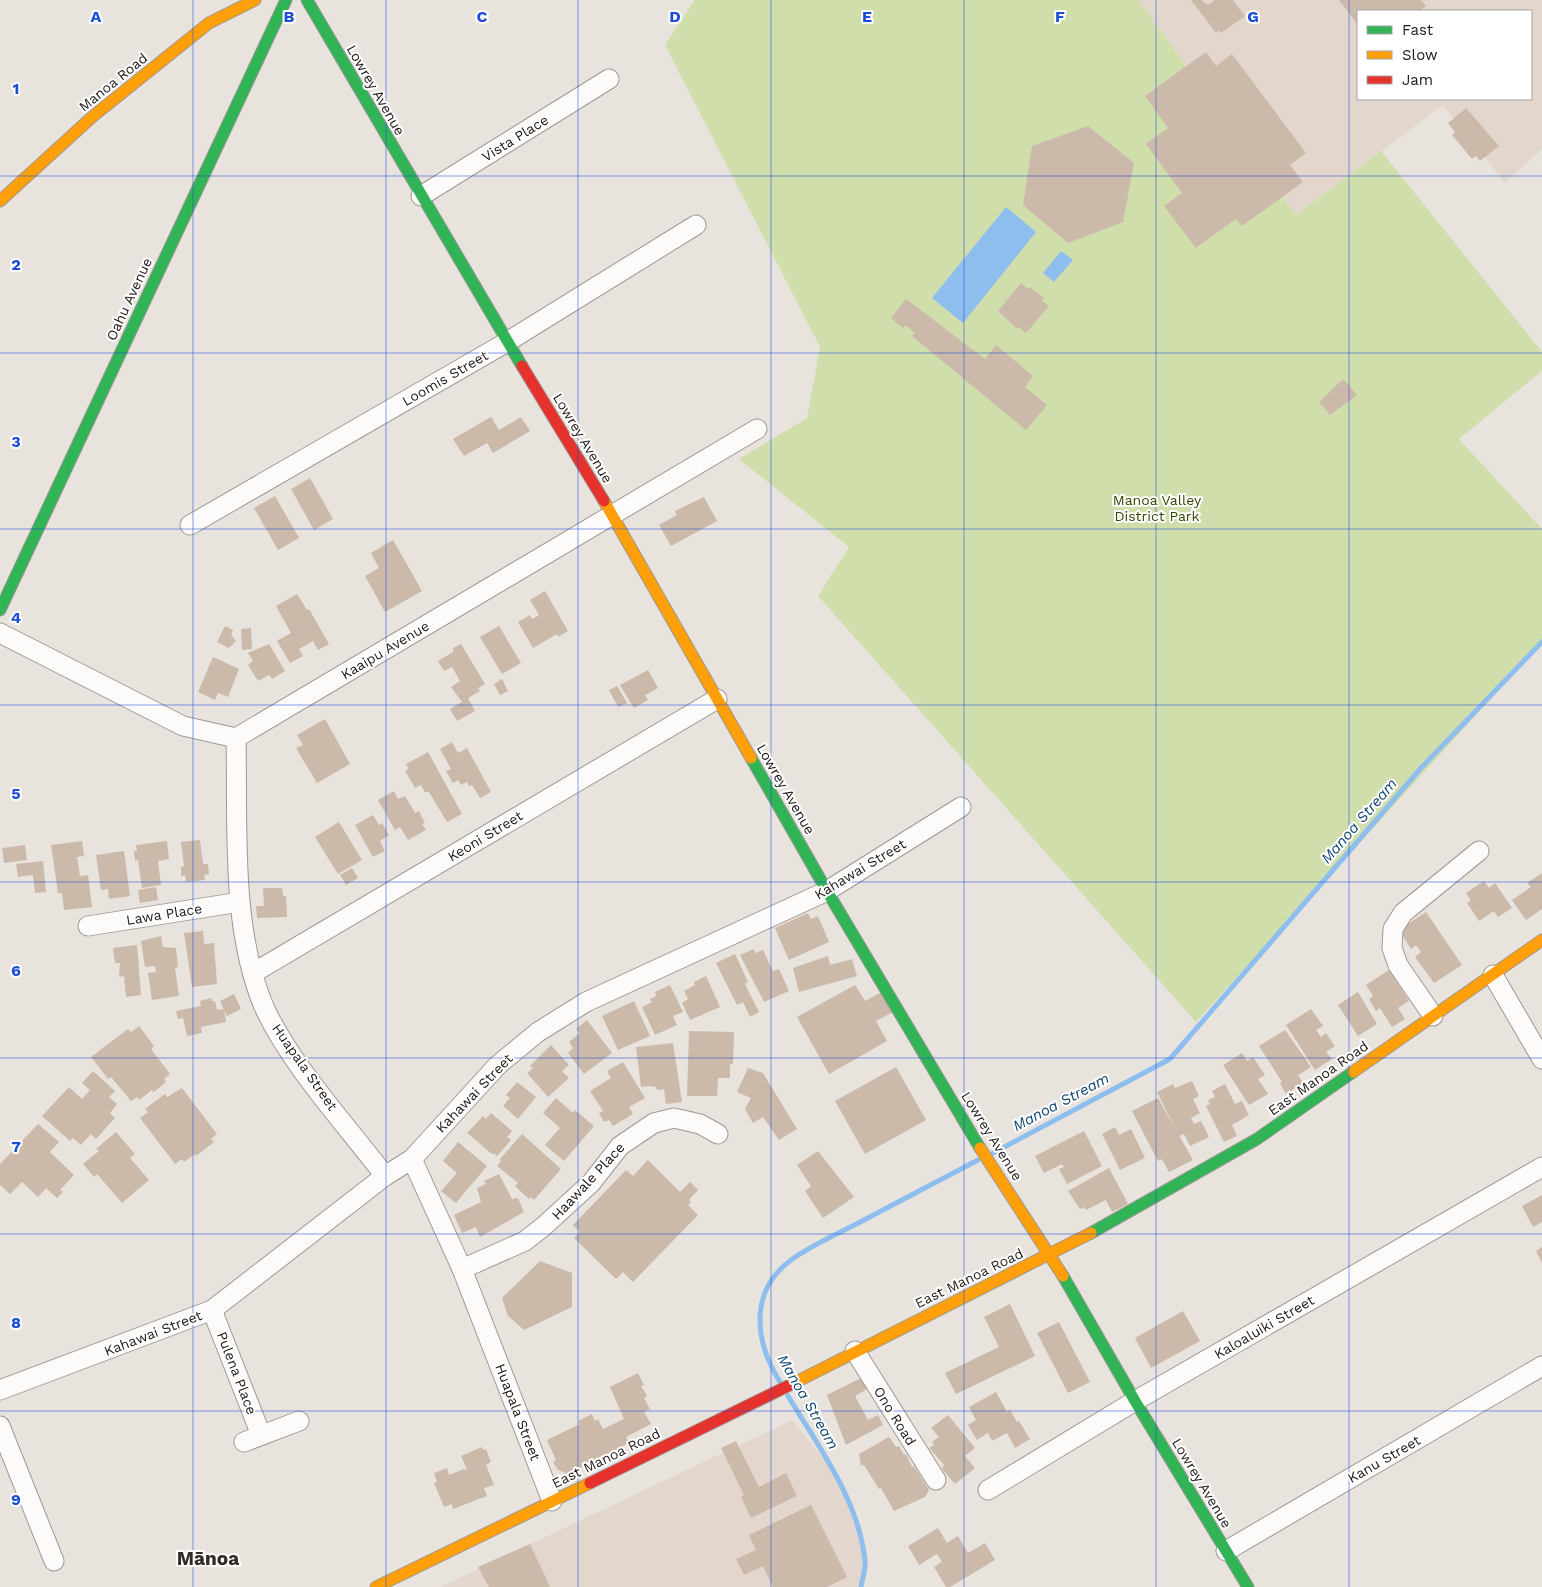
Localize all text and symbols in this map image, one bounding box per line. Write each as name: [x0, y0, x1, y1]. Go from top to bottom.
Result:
text: A: [91, 7, 102, 26]
text: B: [284, 7, 295, 26]
text: C: [477, 7, 488, 26]
text: D: [669, 7, 681, 26]
text: E: [862, 7, 872, 26]
text: F: [1055, 7, 1065, 26]
text: G: [1247, 7, 1259, 26]
legend: [1357, 10, 1532, 100]
text: Fast: [1402, 21, 1434, 39]
street label: Lowrey Avenue: [344, 42, 408, 138]
text: Slow: [1402, 46, 1438, 64]
street label: Manoa Road: [76, 50, 150, 114]
text: Jam: [1402, 71, 1433, 89]
text: 1: [13, 79, 19, 98]
street label: Vista Place: [479, 111, 551, 165]
text: 2: [11, 255, 21, 274]
street label: Oahu Avenue: [103, 255, 155, 343]
street label: Loomis Street: [399, 347, 491, 409]
street label: Lowrey Avenue: [550, 390, 616, 486]
text: 3: [11, 432, 21, 451]
park label: Manoa Valley District Park: [1113, 492, 1202, 524]
text: 4: [11, 608, 21, 627]
street label: Kaaipu Avenue: [338, 617, 432, 683]
street label: Lowrey Avenue: [754, 741, 818, 837]
water label: Manoa Stream: [1317, 775, 1401, 867]
text: 5: [11, 784, 21, 803]
street label: Keoni Street: [445, 807, 525, 865]
street label: Kahawai Street: [812, 835, 909, 903]
street label: Lawa Place: [125, 900, 203, 928]
text: 6: [11, 961, 21, 980]
street label: Huapala Street: [269, 1021, 341, 1114]
street label: East Manoa Road: [1265, 1038, 1371, 1118]
street label: Kahawai Street: [432, 1050, 516, 1136]
water label: Manoa Stream: [1010, 1069, 1112, 1135]
street label: Lowrey Avenue: [958, 1089, 1026, 1183]
text: 7: [11, 1137, 21, 1156]
street label: Haawale Place: [548, 1139, 628, 1223]
street label: East Manoa Road: [912, 1245, 1026, 1311]
street label: Kaloaluiki Street: [1211, 1292, 1317, 1362]
street label: Kahawai Street: [102, 1307, 204, 1359]
text: 8: [11, 1313, 21, 1332]
street label: Pulena Place: [214, 1329, 260, 1417]
water label: Manoa Stream: [774, 1351, 842, 1453]
street label: Huapala Street: [492, 1361, 544, 1463]
street label: Ono Road: [871, 1384, 919, 1448]
street label: East Manoa Road: [549, 1425, 663, 1491]
street label: Kanu Street: [1345, 1432, 1423, 1486]
street label: Lowrey Avenue: [1169, 1435, 1235, 1531]
text: 9: [11, 1490, 21, 1509]
district label: Mānoa: [177, 1547, 239, 1570]

